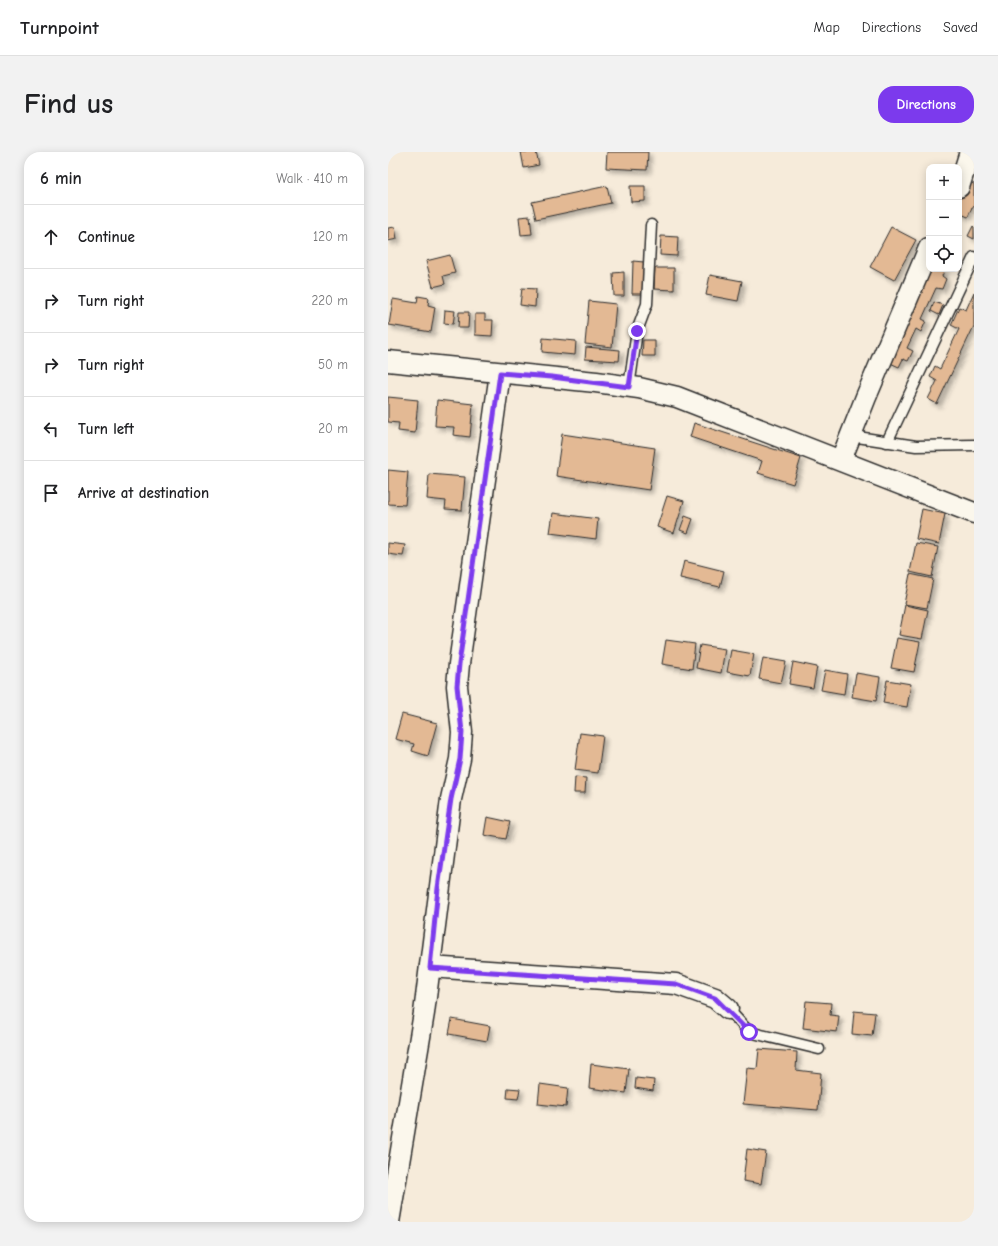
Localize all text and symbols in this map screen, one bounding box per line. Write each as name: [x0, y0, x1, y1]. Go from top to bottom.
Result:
text: Turnpoint: [20, 17, 99, 39]
text: Map: [813, 19, 840, 36]
text: Directions: [862, 19, 921, 36]
text: Saved: [943, 19, 978, 36]
button: Directions: [878, 86, 974, 123]
text: Find us: [24, 88, 113, 120]
map controls: [926, 164, 962, 272]
button: +: [926, 164, 962, 200]
text: 6 min: [40, 169, 82, 188]
text: Walk · 410 m: [276, 171, 348, 186]
button: −: [926, 200, 962, 236]
icon: ahead: [40, 226, 62, 248]
text: Continue: [78, 228, 135, 246]
text: 120 m: [313, 229, 348, 244]
button: locate: [926, 236, 962, 272]
icon: right: [40, 290, 62, 312]
text: Turn right: [78, 292, 144, 310]
text: 220 m: [311, 293, 348, 308]
route end: [628, 322, 646, 340]
icon: right: [40, 354, 62, 376]
text: Turn right: [78, 356, 144, 374]
text: 50 m: [318, 357, 348, 372]
icon: left: [40, 418, 62, 440]
text: Turn left: [78, 420, 134, 438]
text: 20 m: [318, 421, 348, 436]
icon: arrive: [40, 482, 62, 504]
text: Arrive at destination: [78, 484, 209, 502]
route start: [740, 1023, 758, 1041]

